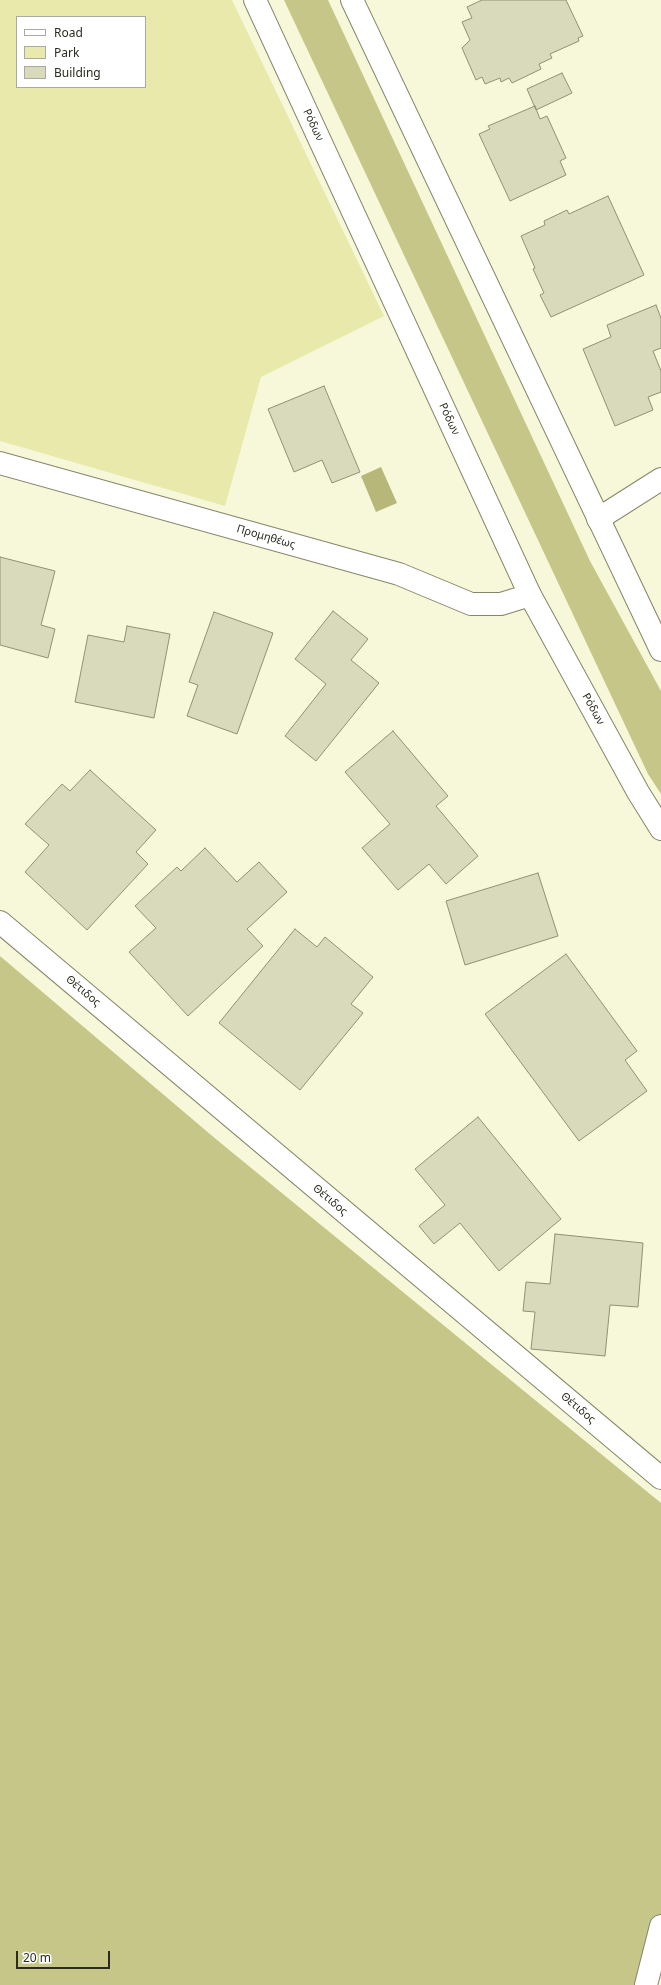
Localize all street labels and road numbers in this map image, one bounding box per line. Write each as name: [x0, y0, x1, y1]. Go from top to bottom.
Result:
street label: Ρόδων: [300, 107, 326, 143]
street label: Ρόδων: [436, 401, 462, 437]
street label: Προμηθέως: [235, 522, 297, 552]
street label: Ρόδων: [579, 691, 607, 727]
street label: Θέτιδος: [63, 973, 103, 1009]
street label: Θέτιδος: [310, 1182, 350, 1218]
street label: Θέτιδος: [558, 1390, 598, 1426]

